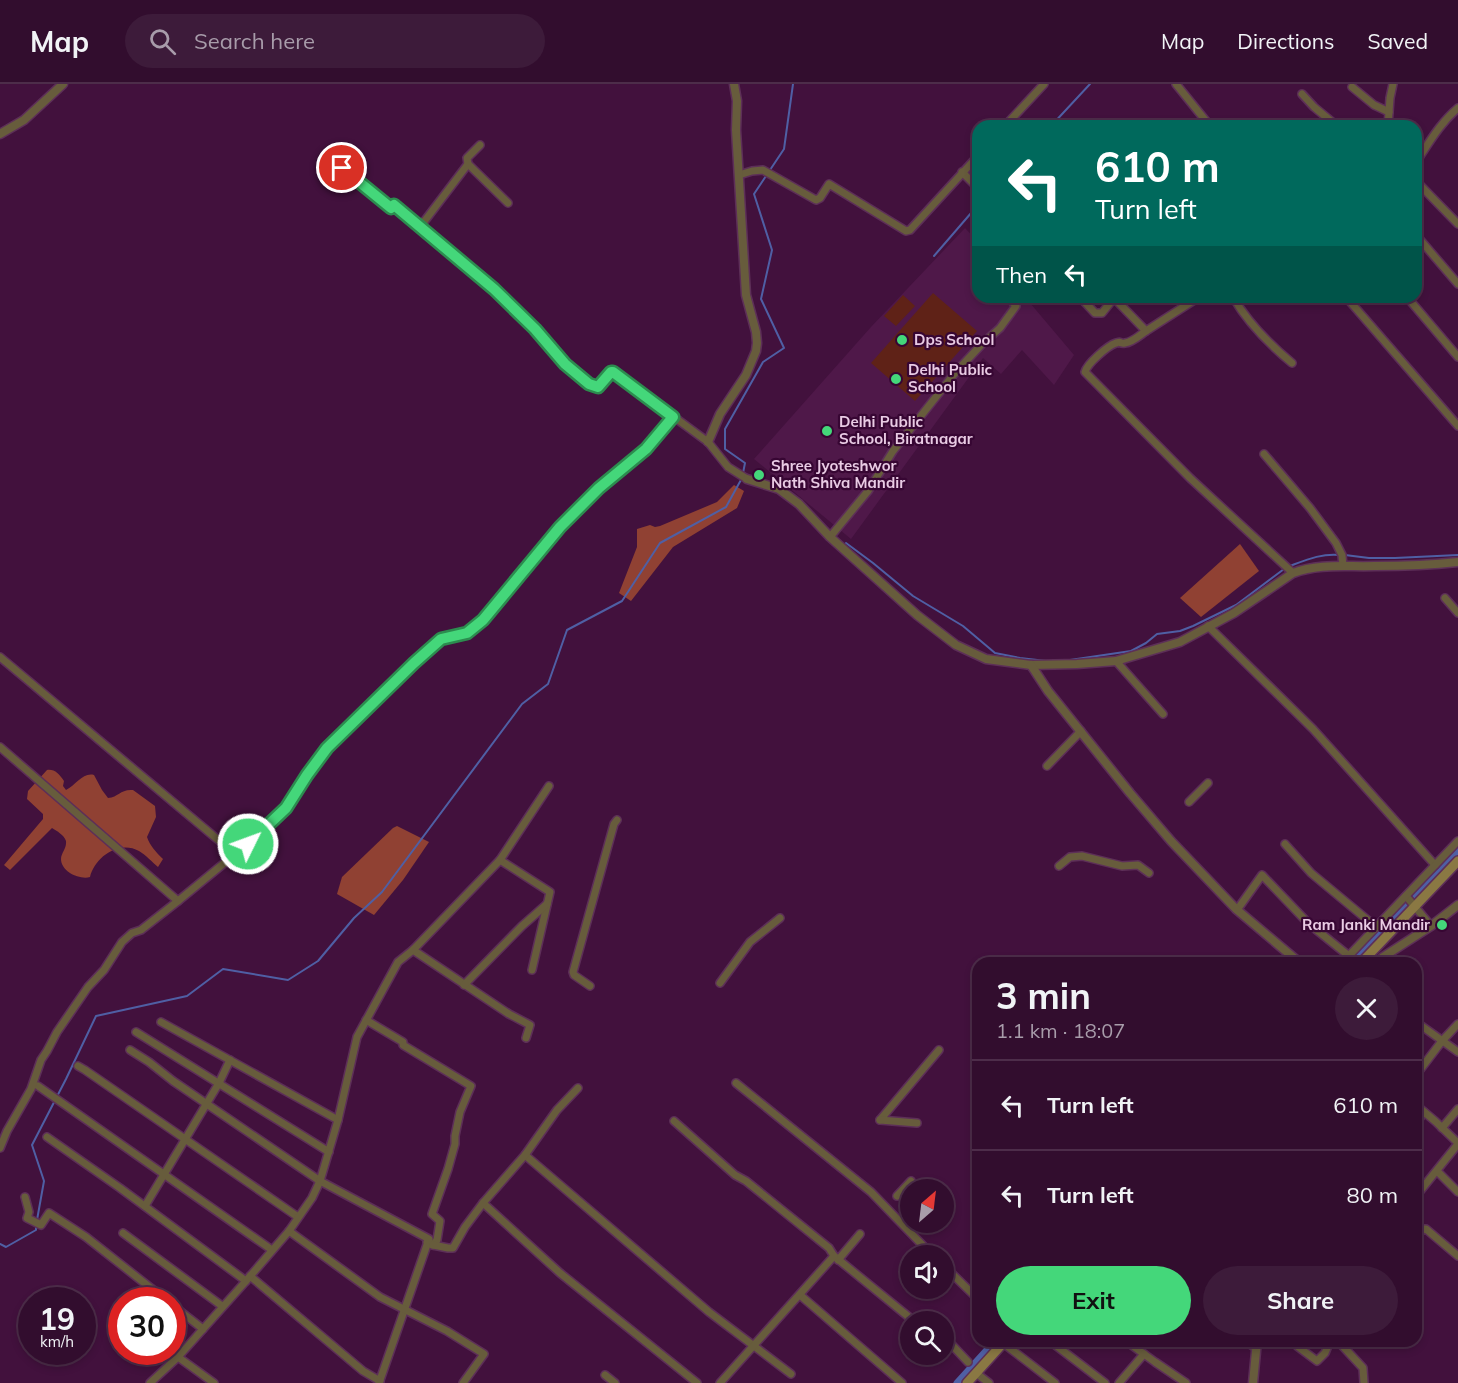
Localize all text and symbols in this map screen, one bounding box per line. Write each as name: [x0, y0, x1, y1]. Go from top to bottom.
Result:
search box: [125, 14, 545, 68]
text: Map: [30, 24, 89, 59]
icon: search: [146, 25, 179, 58]
text: Search here: [194, 27, 315, 55]
text: Map: [1161, 28, 1204, 54]
text: Directions: [1237, 28, 1334, 54]
text: Saved: [1367, 28, 1428, 54]
text: 610 m: [1095, 140, 1220, 193]
pin: [316, 142, 367, 193]
icon: left: [996, 144, 1074, 222]
icon: arrive: [325, 151, 358, 184]
text: Turn left: [1095, 192, 1197, 226]
icon: left: [1059, 258, 1092, 291]
text: Then: [996, 261, 1047, 289]
place label: Dps School: [914, 330, 994, 349]
marker: Dps School: [895, 333, 909, 347]
place label: Delhi Public School: [908, 360, 993, 396]
marker: Delhi Public School: [889, 372, 903, 386]
place label: Delhi Public School, Biratnagar: [839, 412, 973, 448]
marker: Delhi Public School, Biratnagar: [820, 424, 834, 438]
place label: Shree Jyoteshwor Nath Shiva Mandir: [771, 456, 905, 492]
marker: Shree Jyoteshwor Nath Shiva Mandir: [752, 468, 766, 482]
position arrow: [216, 812, 280, 876]
place label: Ram Janki Mandir: [1302, 915, 1430, 934]
marker: Ram Janki Mandir: [1435, 918, 1449, 932]
text: 3 min: [996, 973, 1091, 1018]
button: close: [1335, 977, 1398, 1040]
text: 1.1 km · 18:07: [996, 1018, 1125, 1043]
icon: left: [996, 1089, 1029, 1122]
text: Turn left: [1047, 1091, 1134, 1119]
text: 610 m: [1333, 1091, 1398, 1119]
north arrow: [900, 1179, 954, 1233]
map controls: [900, 1179, 954, 1365]
icon: left: [996, 1179, 1029, 1212]
text: Turn left: [1047, 1181, 1134, 1209]
text: 80 m: [1347, 1181, 1398, 1209]
button: sound: [900, 1245, 954, 1299]
button: Exit: [996, 1266, 1191, 1335]
button: Share: [1203, 1266, 1398, 1335]
speed limit sign: 30: [108, 1287, 186, 1365]
text: 19: [39, 1300, 75, 1338]
button: search: [900, 1311, 954, 1365]
text: km/h: [40, 1332, 74, 1351]

